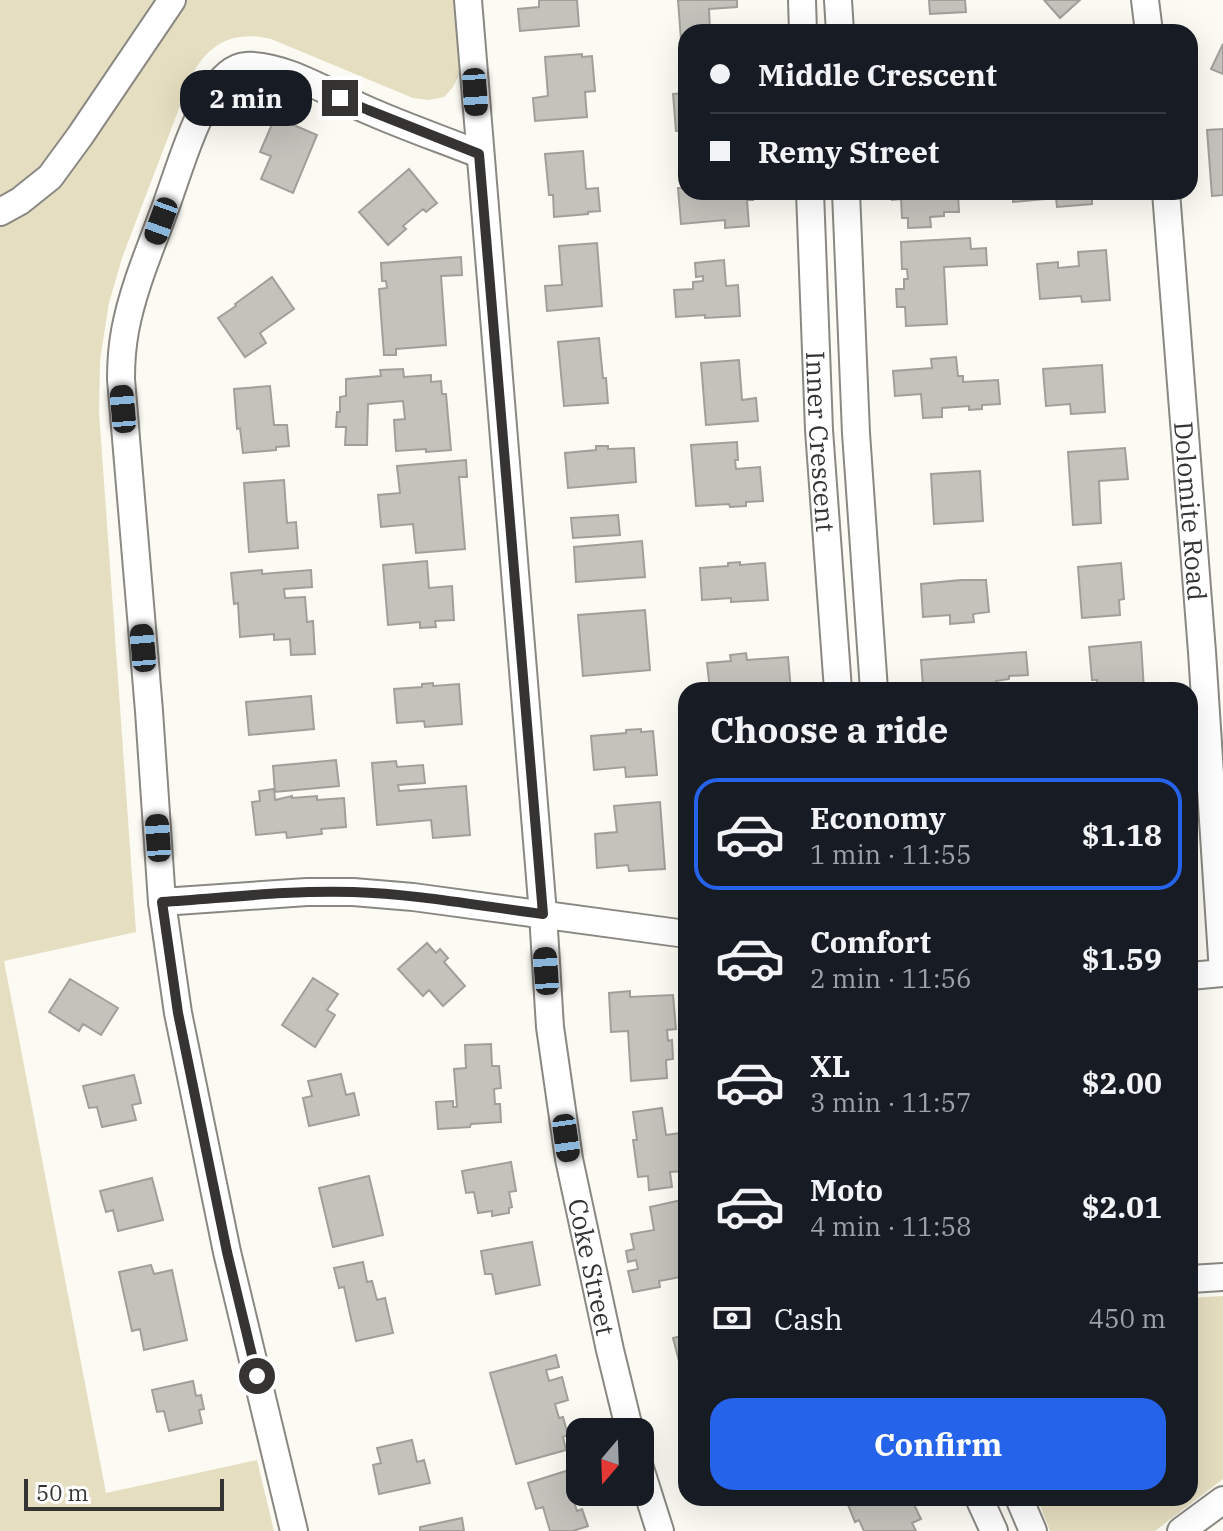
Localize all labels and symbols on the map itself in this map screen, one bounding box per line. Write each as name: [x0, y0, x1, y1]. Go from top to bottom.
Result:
car: [461, 67, 489, 117]
callout: 2 min: [180, 70, 312, 126]
route end: [322, 80, 358, 116]
car: [142, 194, 180, 248]
street label: Inner Crescent: [799, 351, 843, 533]
car: [109, 384, 137, 434]
street label: Dolomite Road: [1167, 420, 1215, 602]
car: [129, 623, 157, 673]
car: [144, 813, 172, 863]
car: [532, 946, 560, 996]
car: [551, 1113, 581, 1163]
street label: Coke Street: [561, 1195, 623, 1338]
route start: [239, 1358, 275, 1394]
north arrow: [566, 1418, 654, 1506]
scale bar: [24, 1475, 224, 1511]

